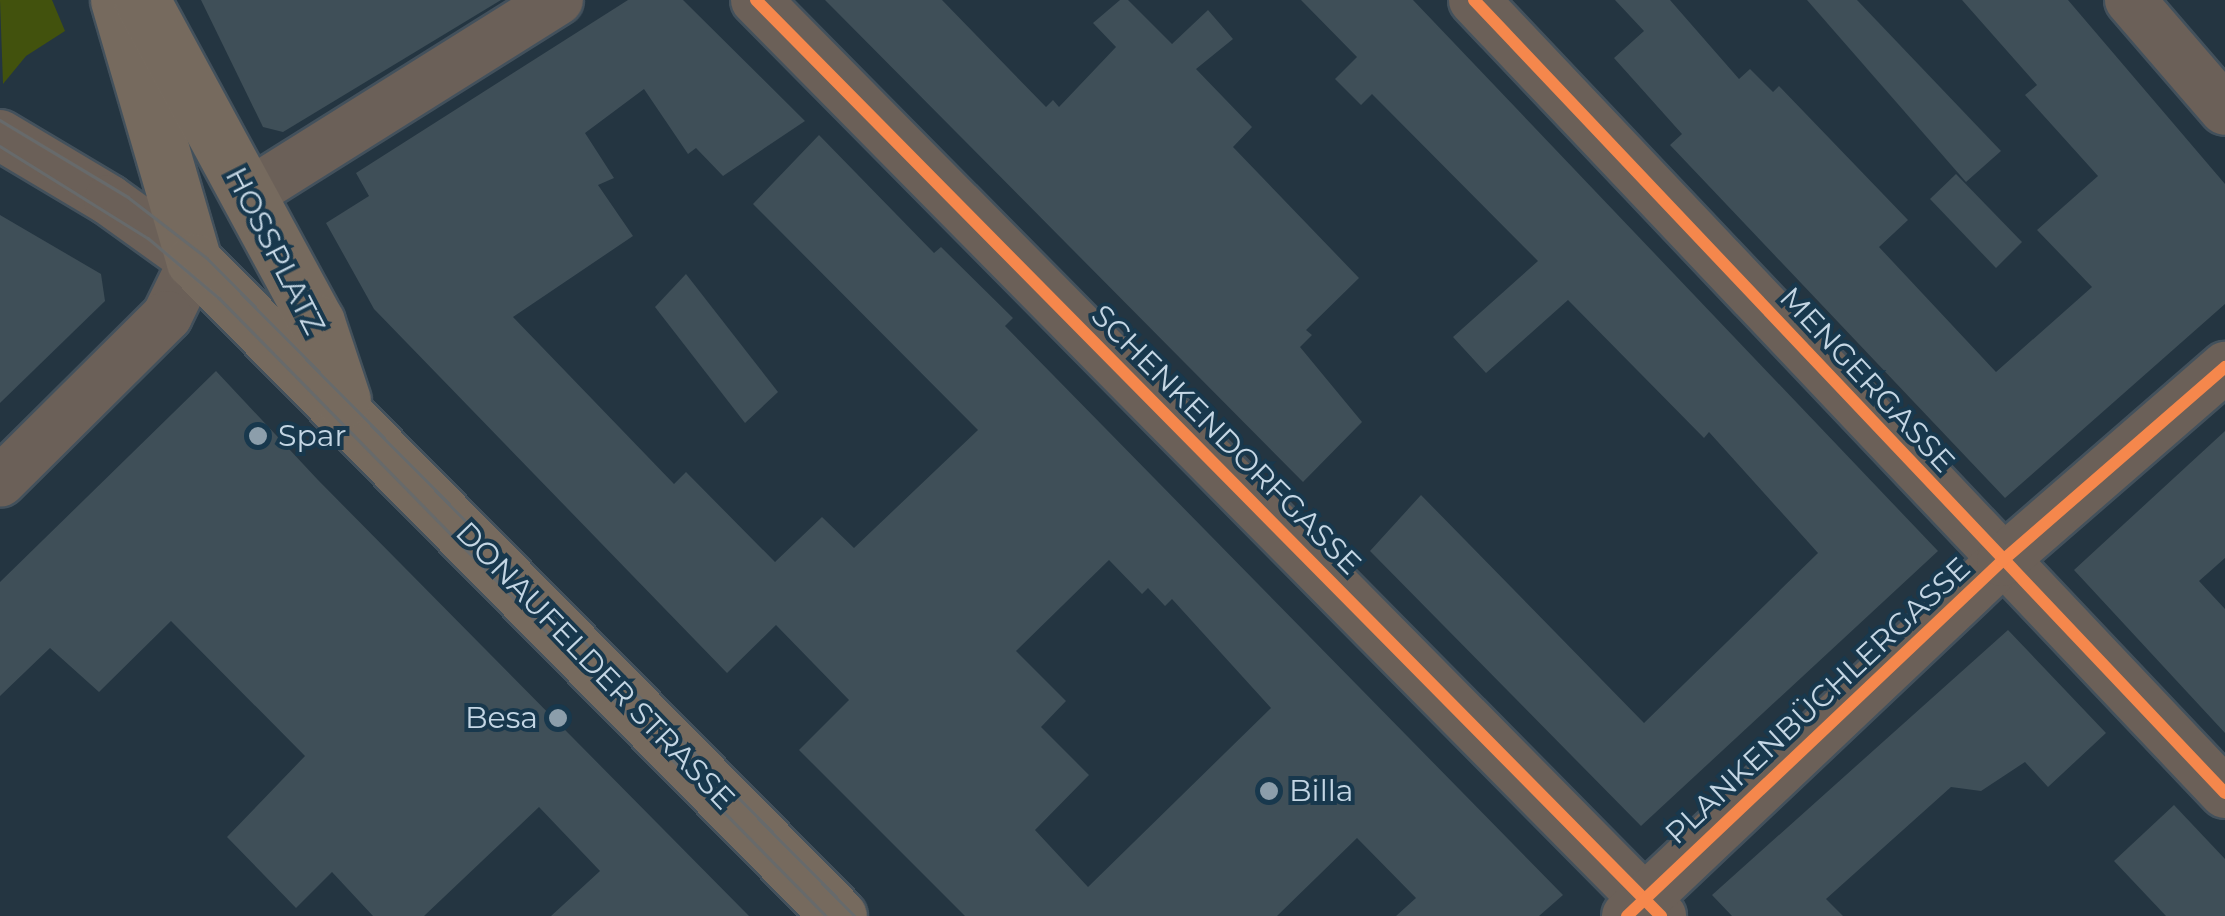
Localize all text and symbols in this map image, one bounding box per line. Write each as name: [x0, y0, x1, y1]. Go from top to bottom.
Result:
street label: HOSSPLATZ: [218, 161, 332, 341]
street label: MENGERGASSE: [1772, 280, 1962, 480]
street label: SCHENKENDORFGASSE: [1084, 298, 1368, 582]
place label: Spar: [278, 418, 346, 454]
marker: Spar: [247, 425, 269, 447]
street label: DONAUFELDER STRASSE: [448, 515, 742, 817]
street label: PLANKENBÜCHLERGASSE: [1658, 550, 1978, 852]
place label: Besa: [465, 700, 538, 736]
marker: Besa: [547, 707, 569, 729]
place label: Billa: [1289, 773, 1354, 809]
marker: Billa: [1258, 780, 1280, 802]

